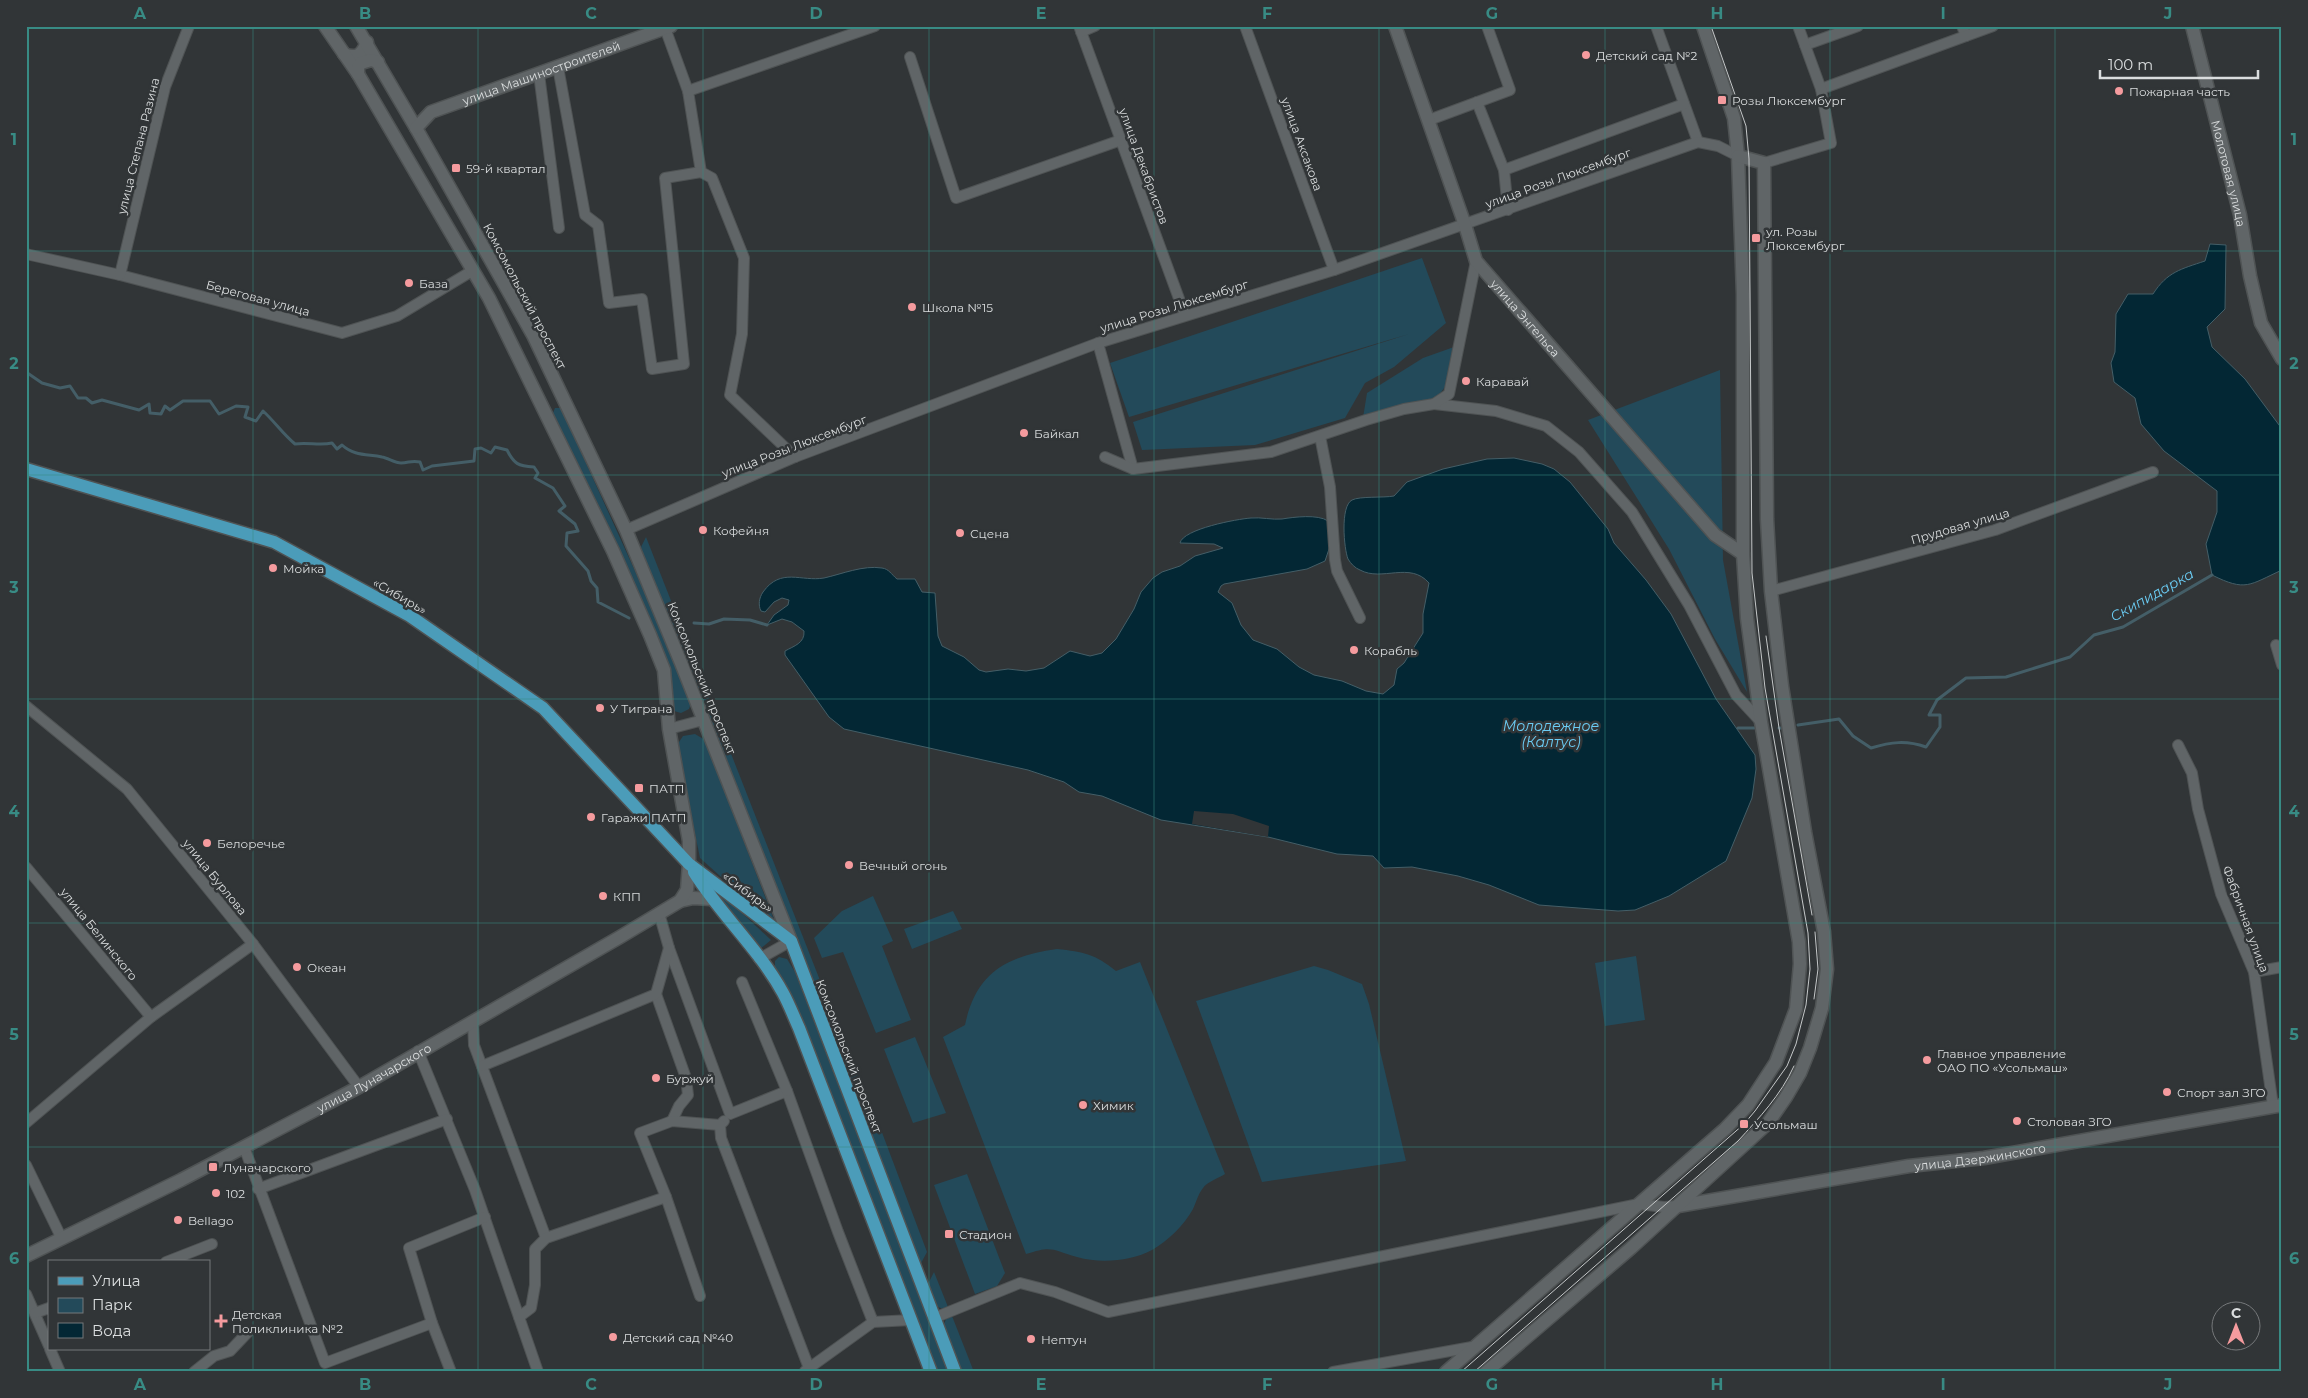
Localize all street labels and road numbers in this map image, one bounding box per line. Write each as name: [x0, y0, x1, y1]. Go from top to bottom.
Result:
street label: улица Машиностроителей: [459, 37, 622, 108]
street label: улица Степана Разина: [114, 76, 162, 217]
street label: улица Аксакова: [1278, 94, 1326, 193]
street label: улица Декабристов: [1116, 105, 1172, 226]
street label: Молотовая улица: [2209, 118, 2249, 228]
street label: улица Розы Люксембург: [1482, 145, 1633, 212]
street label: Комсомольский проспект: [480, 221, 570, 372]
street label: улица Энгельса: [1487, 275, 1563, 360]
street label: улица Розы Люксембург: [1097, 276, 1250, 336]
street label: Береговая улица: [204, 277, 312, 319]
street label: улица Розы Люксембург: [718, 411, 869, 481]
street label: Прудовая улица: [1909, 505, 2011, 547]
street label: «Сибирь»: [371, 575, 430, 617]
street label: Комсомольский проспект: [665, 600, 740, 757]
street label: улица Бурлова: [179, 835, 250, 918]
street label: Фабричная улица: [2220, 864, 2272, 974]
street label: «Сибирь»: [720, 868, 776, 916]
street label: улица Белинского: [56, 884, 141, 984]
street label: Комсомольский проспект: [813, 977, 885, 1135]
street label: улица Луначарского: [313, 1040, 434, 1116]
street label: улица Дзержинского: [1912, 1140, 2047, 1173]

